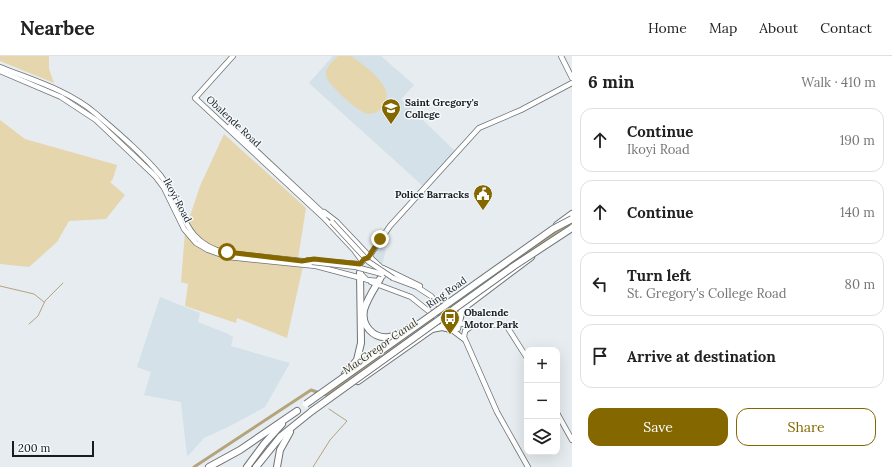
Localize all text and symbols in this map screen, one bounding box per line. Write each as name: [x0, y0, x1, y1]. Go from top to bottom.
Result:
text: Nearbee: [20, 16, 95, 40]
text: Home: [648, 19, 687, 37]
text: Map: [709, 19, 737, 37]
text: About: [759, 19, 798, 37]
text: Contact: [820, 19, 872, 37]
text: 6 min: [588, 71, 634, 93]
text: Walk · 410 m: [801, 74, 876, 91]
street label: Obalende Road: [203, 93, 264, 150]
place label: Saint Gregory's College: [405, 96, 479, 121]
school or university icon: Saint Gregory's College: [380, 97, 402, 125]
text: Continue: [627, 122, 693, 141]
icon: ahead: [589, 129, 611, 151]
text: 190 m: [840, 132, 875, 149]
text: Ikoyi Road: [627, 141, 690, 158]
street label: Ikoyi Road: [160, 176, 195, 225]
public building icon: Police Barracks: [472, 183, 494, 211]
place label: Police Barracks: [395, 188, 469, 201]
icon: ahead: [589, 201, 611, 223]
text: Continue: [627, 203, 693, 222]
text: 140 m: [840, 204, 875, 221]
route end: [371, 230, 389, 248]
route start: [218, 243, 236, 261]
text: Turn left: [627, 266, 691, 285]
icon: left: [589, 273, 611, 295]
street label: Ring Road: [424, 274, 469, 311]
text: 80 m: [845, 276, 875, 293]
text: St. Gregory's College Road: [627, 285, 787, 302]
place label: Obalende Motor Park: [464, 306, 519, 331]
bus stop icon: Obalende Motor Park: [439, 307, 461, 335]
water label: MacGregor Canal: [340, 315, 420, 377]
icon: arrive: [589, 345, 611, 367]
map controls: [524, 347, 560, 455]
button: +: [524, 347, 560, 383]
text: Arrive at destination: [627, 347, 776, 366]
button: −: [524, 383, 560, 419]
button: Save: [588, 408, 728, 446]
button: Share: [736, 408, 876, 446]
button: layers: [524, 419, 560, 455]
scale bar: [12, 439, 94, 458]
text: 200 m: [18, 441, 50, 455]

